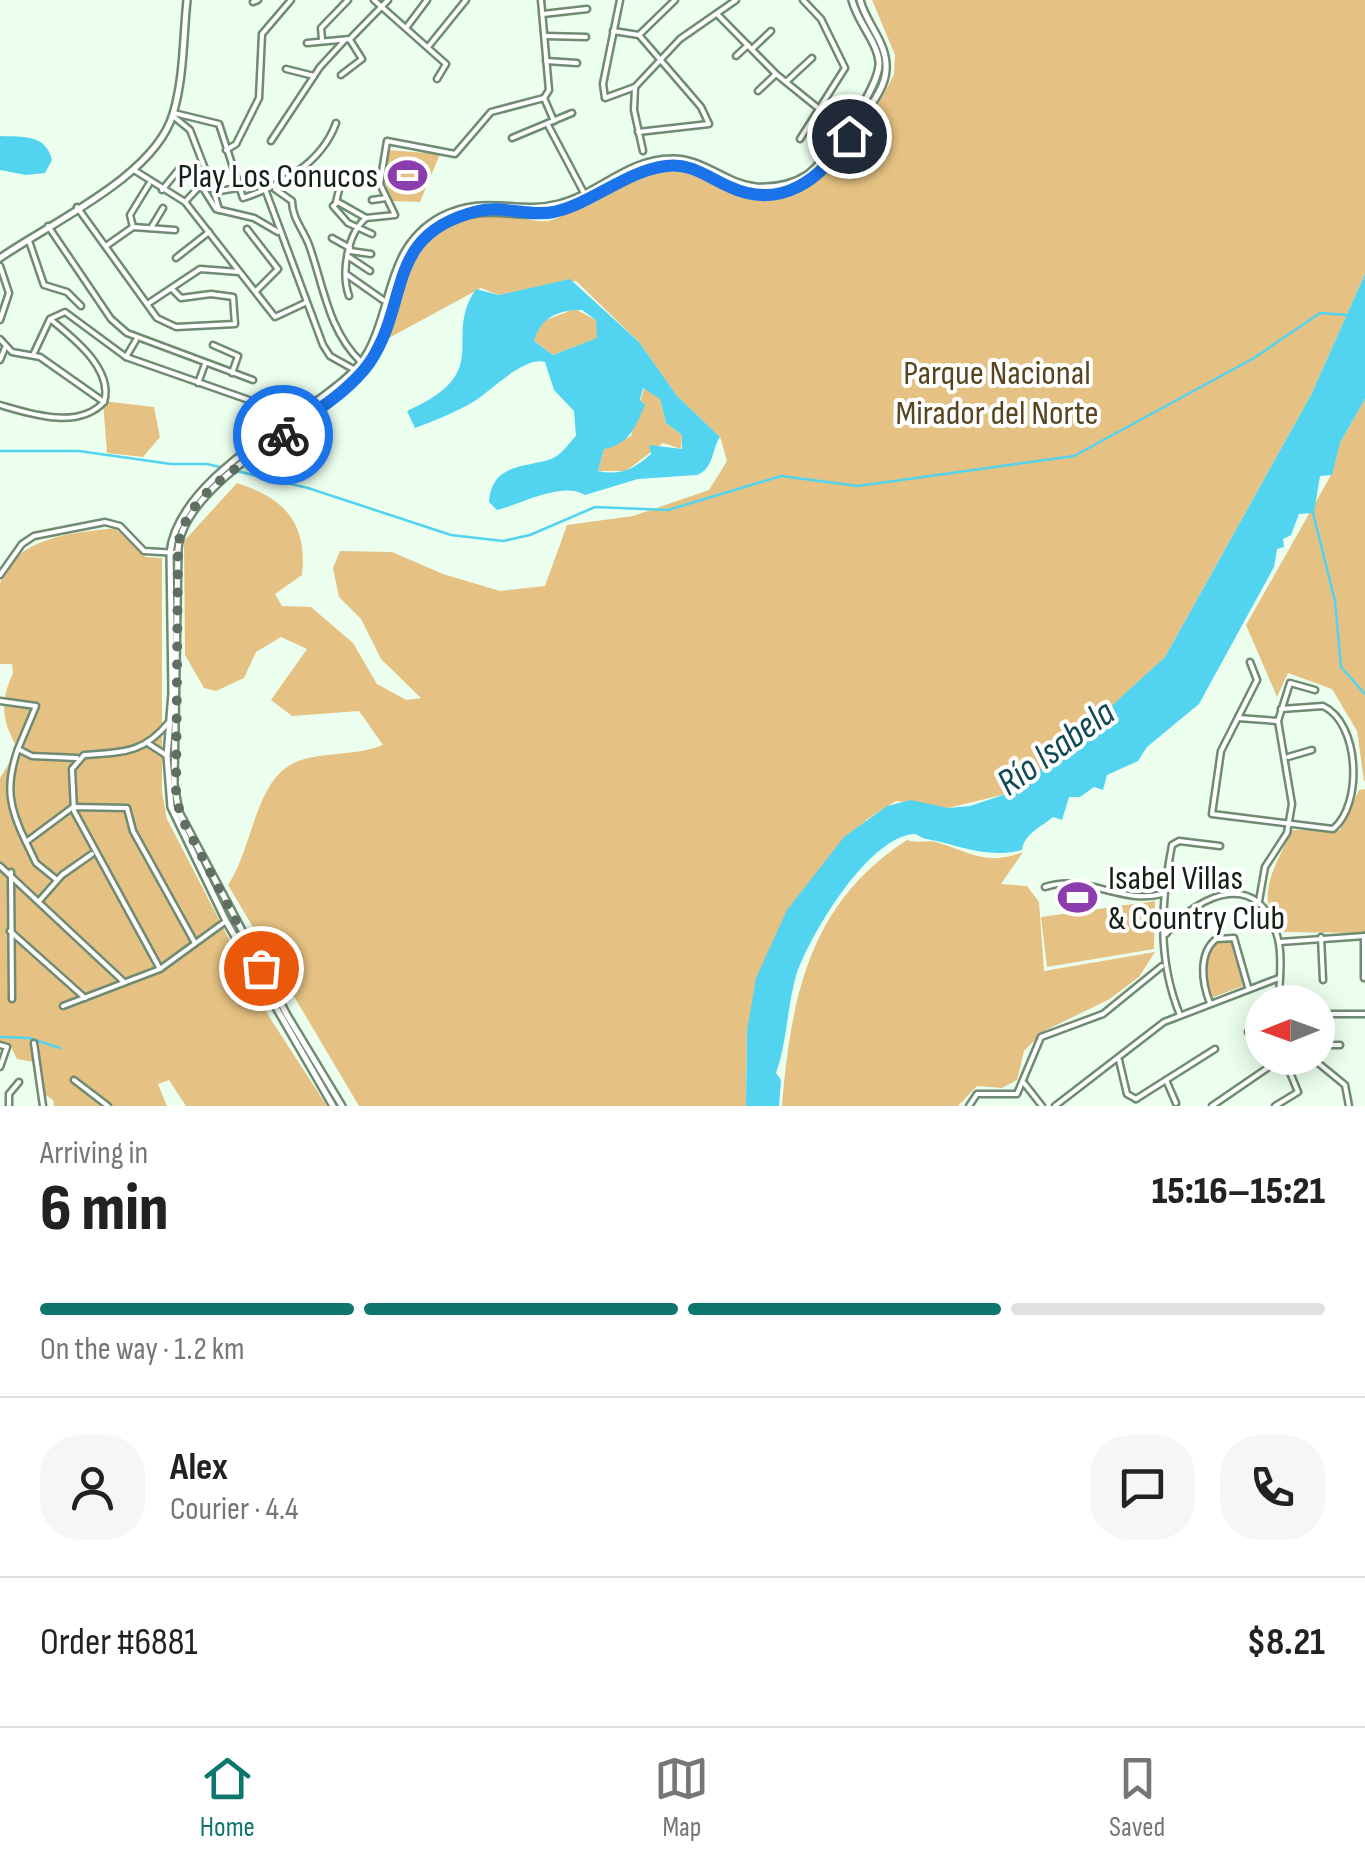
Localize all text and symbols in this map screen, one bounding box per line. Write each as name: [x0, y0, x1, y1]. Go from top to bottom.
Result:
pin: [807, 94, 892, 179]
icon: home: [822, 109, 877, 164]
place label: Play Los Conucos: [177, 155, 378, 198]
sports icon: Play Los Conucos: [387, 155, 429, 197]
park label: Parque Nacional Mirador del Norte: [895, 352, 1099, 435]
courier: [233, 385, 333, 485]
icon: bike: [256, 408, 311, 463]
water label: Río Isabela: [988, 690, 1124, 806]
place label: Isabel Villas & Country Club: [1108, 857, 1285, 940]
sports icon: Isabel Villas & Country Club: [1057, 877, 1099, 919]
pin: [219, 926, 304, 1011]
icon: bag: [234, 941, 289, 996]
north arrow: [1245, 985, 1335, 1075]
map controls: [1245, 985, 1335, 1075]
text: Arriving in: [40, 1134, 148, 1173]
text: 15:16–15:21: [1152, 1169, 1325, 1214]
text: 6 min: [40, 1171, 169, 1249]
text: On the way · 1.2 km: [40, 1330, 245, 1369]
button: person: [40, 1435, 145, 1540]
button: chat: [1090, 1435, 1195, 1540]
button: phone: [1220, 1435, 1325, 1540]
text: Alex: [170, 1445, 228, 1490]
text: Courier · 4.4: [170, 1490, 298, 1529]
text: Order #6881: [40, 1620, 198, 1665]
text: $8.21: [1247, 1620, 1325, 1665]
tab: Home: [200, 1751, 255, 1844]
tab: Map: [654, 1751, 709, 1844]
tab: Saved: [1109, 1751, 1165, 1844]

